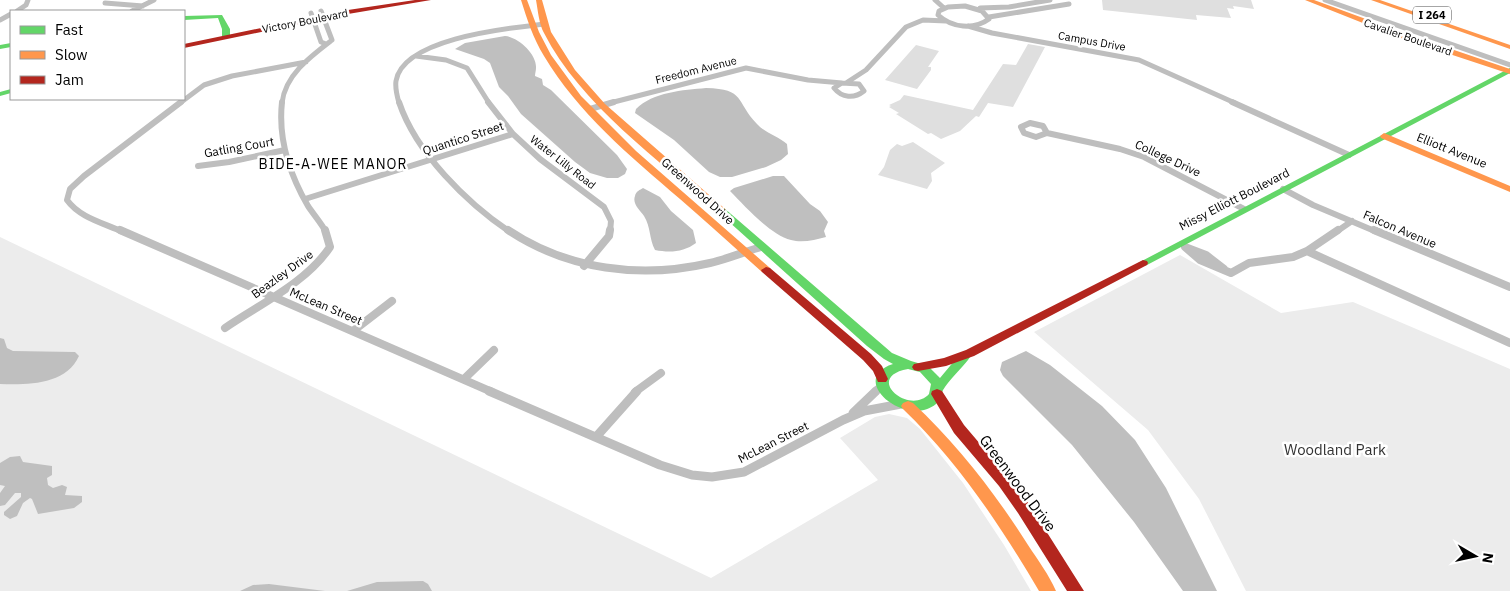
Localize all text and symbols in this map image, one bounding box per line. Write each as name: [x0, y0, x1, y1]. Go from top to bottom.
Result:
street label: Victory Boulevard: [261, 6, 349, 36]
road number: I 264: [1413, 6, 1451, 24]
legend: [10, 10, 185, 100]
street label: Cavalier Boulevard: [1362, 15, 1454, 59]
text: Fast: [55, 20, 83, 39]
street label: Campus Drive: [1057, 28, 1127, 54]
text: Slow: [55, 45, 88, 64]
street label: Freedom Avenue: [654, 53, 738, 87]
text: Jam: [55, 70, 84, 89]
street label: Quantico Street: [421, 118, 505, 158]
street label: Elliott Avenue: [1415, 129, 1490, 171]
street label: Water Lilly Road: [527, 132, 599, 192]
street label: Gatling Court: [203, 133, 275, 161]
street label: College Drive: [1133, 136, 1204, 180]
street label: Greenwood Drive: [658, 154, 738, 228]
district label: BIDE-A-WEE MANOR: [259, 155, 407, 173]
street label: Missy Elliott Boulevard: [1176, 165, 1292, 233]
street label: Falcon Avenue: [1361, 207, 1439, 251]
street label: Beazley Drive: [248, 246, 316, 301]
street label: McLean Street: [288, 284, 364, 328]
street label: McLean Street: [735, 418, 811, 466]
street label: Greenwood Drive: [975, 431, 1061, 535]
park label: Woodland Park: [1284, 440, 1386, 459]
north arrow: [1450, 531, 1500, 581]
text: N: [1478, 552, 1498, 564]

